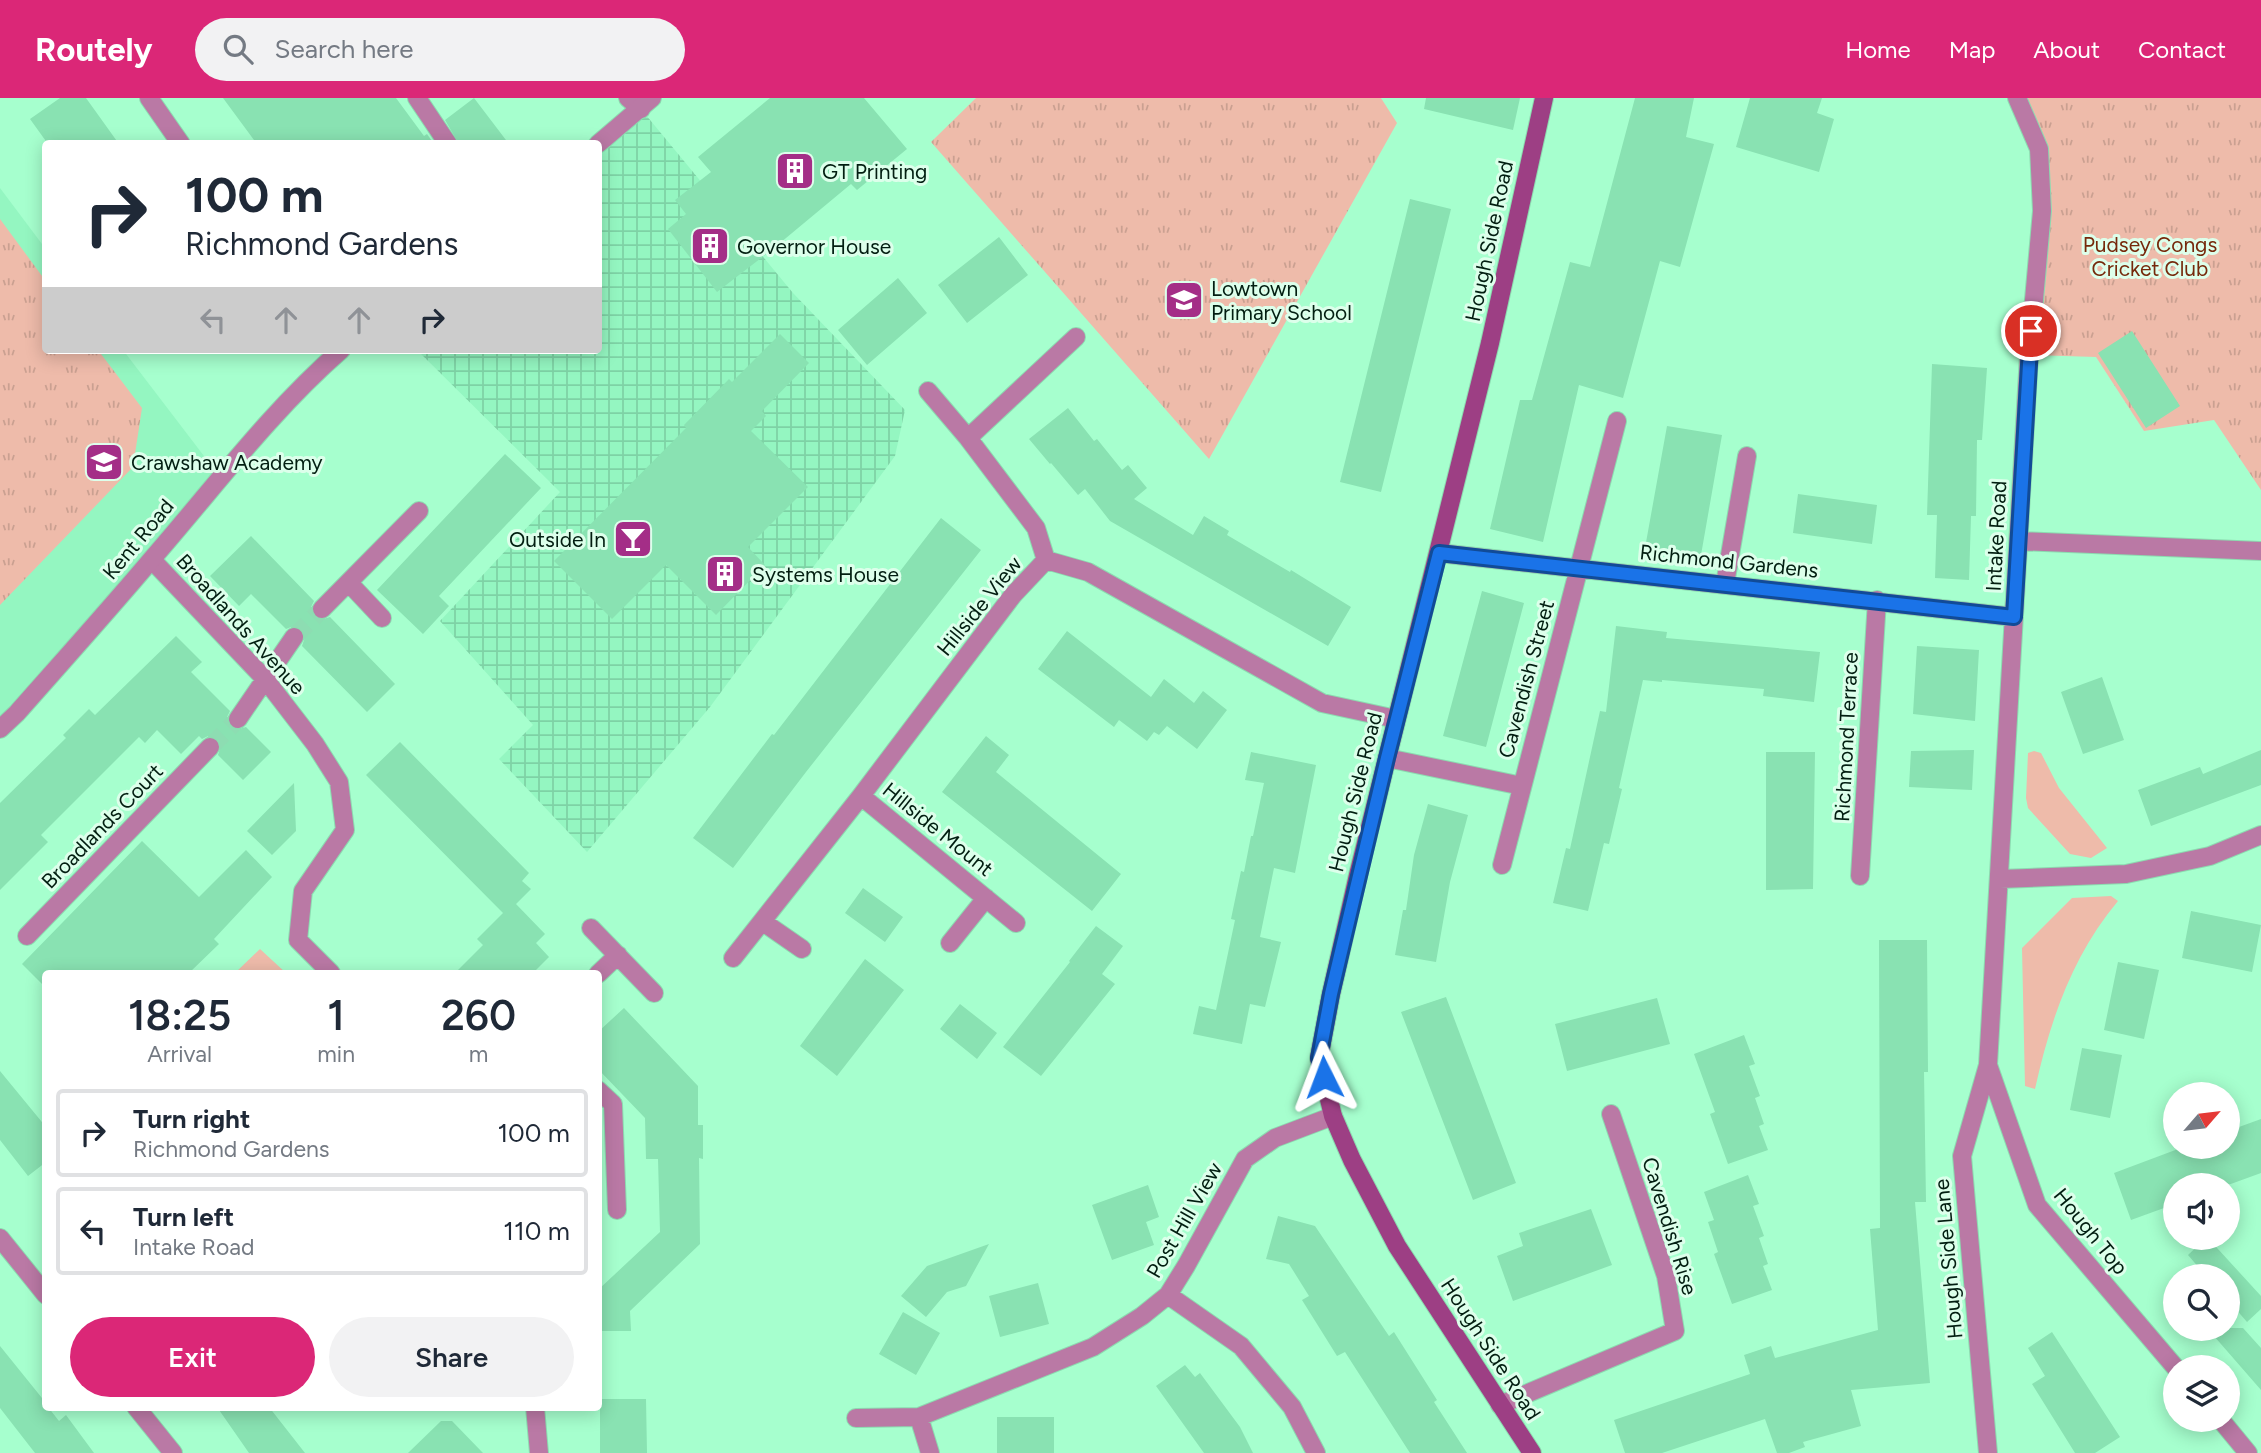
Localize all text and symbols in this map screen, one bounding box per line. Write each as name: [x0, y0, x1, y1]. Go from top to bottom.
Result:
search box: [195, 18, 685, 81]
text: Routely: [35, 30, 153, 69]
icon: search: [219, 30, 257, 68]
text: Search here: [275, 33, 414, 65]
text: Home: [1845, 35, 1911, 64]
text: Map: [1949, 35, 1995, 64]
text: About: [2033, 35, 2100, 64]
text: Contact: [2138, 35, 2226, 64]
building icon: GT Printing: [774, 150, 816, 192]
street label: Hough Side Road: [1460, 158, 1518, 324]
place label: GT Printing: [822, 159, 927, 184]
text: 100 m: [185, 165, 324, 224]
icon: right: [70, 168, 161, 259]
text: Richmond Gardens: [185, 225, 458, 263]
building icon: Governor House: [689, 225, 731, 267]
park label: Pudsey Congs Cricket Club: [2083, 232, 2217, 281]
place label: Governor House: [737, 234, 891, 259]
place label: Lowtown Primary School: [1211, 276, 1352, 325]
school or university icon: Lowtown Primary School: [1163, 279, 1205, 321]
icon: left: [194, 301, 232, 339]
icon: ahead: [267, 301, 305, 339]
icon: ahead: [340, 301, 378, 339]
icon: right: [413, 301, 451, 339]
pin: [2001, 301, 2061, 361]
icon: arrive: [2012, 312, 2050, 350]
school or university icon: Crawshaw Academy: [83, 441, 125, 483]
place label: Crawshaw Academy: [131, 450, 323, 475]
street label: Intake Road: [1981, 480, 2011, 592]
street label: Kent Road: [97, 494, 179, 584]
bar icon: Outside In: [612, 518, 654, 560]
place label: Outside In: [509, 527, 606, 552]
street label: Richmond Gardens: [1638, 539, 1820, 583]
street label: Broadlands Avenue: [171, 549, 311, 699]
street label: Hillside View: [931, 551, 1027, 661]
building icon: Systems House: [704, 553, 746, 595]
place label: Systems House: [752, 562, 899, 587]
street label: Cavendish Street: [1493, 597, 1559, 761]
street label: Richmond Terrace: [1829, 652, 1863, 822]
street label: Hough Side Road: [1323, 709, 1387, 875]
street label: Broadlands Court: [36, 758, 168, 894]
street label: Hillside Mount: [878, 777, 998, 881]
text: 18:25: [128, 990, 231, 1041]
text: 1: [327, 990, 345, 1041]
text: 260: [441, 990, 516, 1041]
text: Arrival: [147, 1040, 212, 1068]
text: min: [317, 1040, 355, 1068]
text: m: [469, 1040, 488, 1068]
position arrow: [1287, 1040, 1361, 1114]
north arrow: [2163, 1082, 2240, 1158]
map controls: [2163, 1082, 2240, 1432]
text: Turn right: [133, 1103, 250, 1135]
icon: right: [74, 1114, 112, 1152]
text: 100 m: [497, 1117, 570, 1149]
text: Richmond Gardens: [133, 1135, 330, 1163]
street label: Cavendish Rise: [1637, 1154, 1703, 1298]
street label: Post Hill View: [1141, 1157, 1227, 1282]
button: sound: [2163, 1173, 2240, 1250]
street label: Hough Side Lane: [1929, 1178, 1967, 1340]
street label: Hough Top: [2049, 1183, 2133, 1279]
text: Turn left: [133, 1201, 234, 1233]
icon: left: [74, 1212, 112, 1250]
text: 110 m: [503, 1215, 570, 1247]
text: Intake Road: [133, 1233, 255, 1261]
button: search: [2163, 1264, 2240, 1341]
street label: Hough Side Road: [1436, 1273, 1546, 1425]
button: Exit: [70, 1317, 315, 1397]
button: Share: [329, 1317, 574, 1397]
button: layers: [2163, 1355, 2240, 1432]

